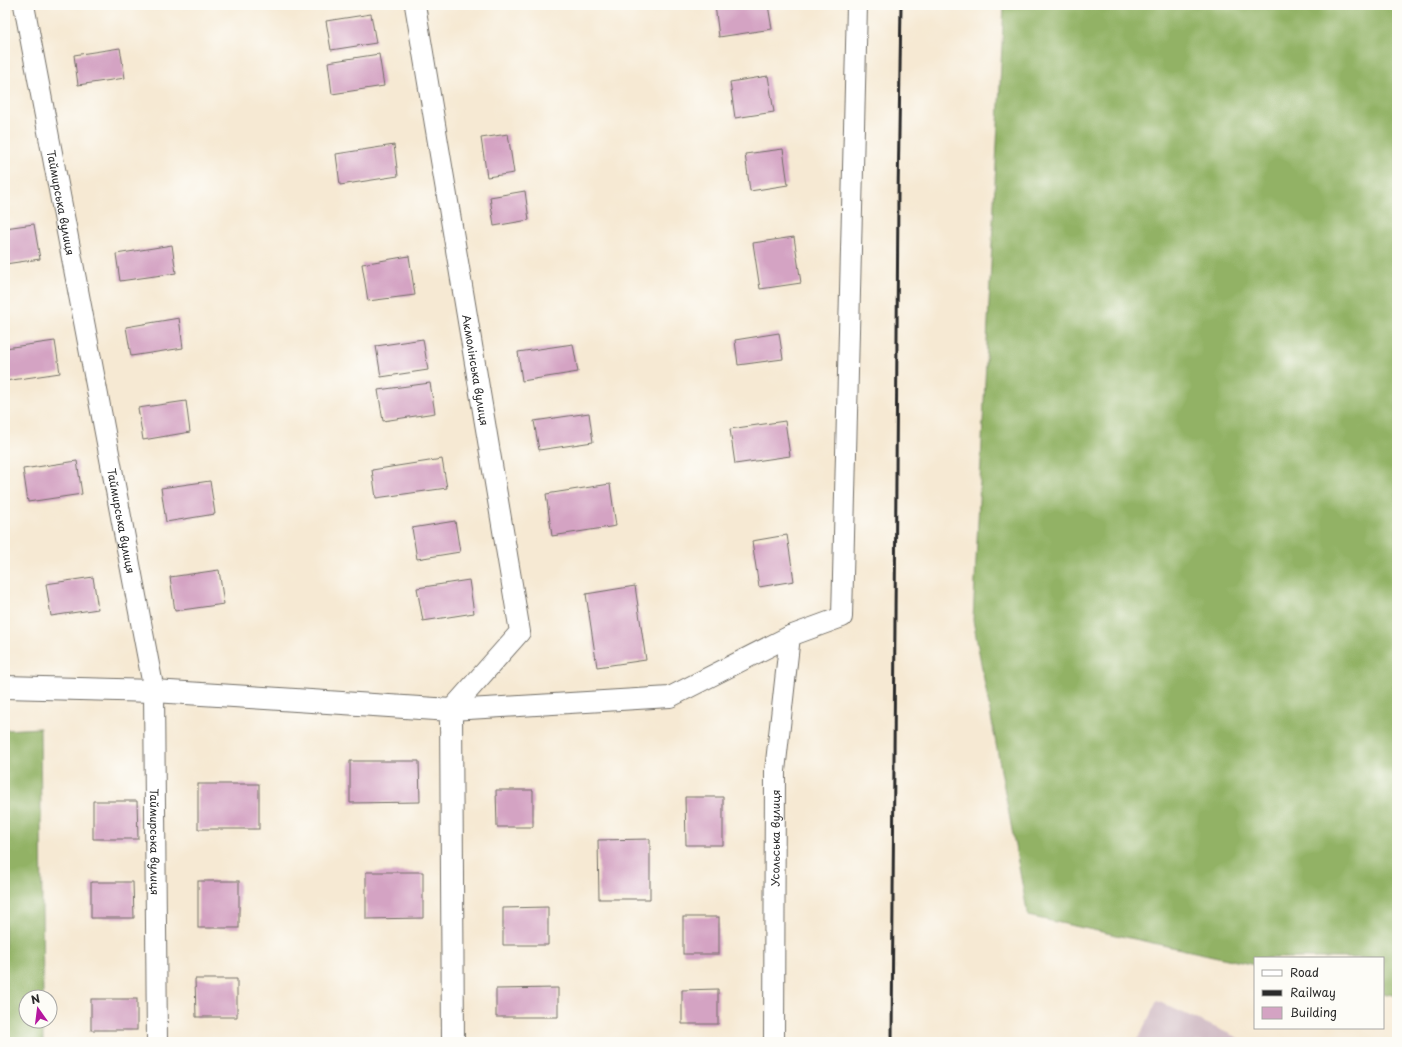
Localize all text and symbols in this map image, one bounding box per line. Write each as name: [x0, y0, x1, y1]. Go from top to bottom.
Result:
street label: Таймирська вулиця: [43, 148, 80, 257]
street label: Акмолiнська вулиця: [458, 313, 494, 427]
street label: Таймирська вулиця: [103, 467, 140, 575]
street label: Таймирська вулиця: [146, 788, 164, 895]
street label: Усольська вулиця: [766, 790, 783, 886]
legend: [1254, 957, 1384, 1029]
text: Road: [1290, 963, 1319, 981]
text: Railway: [1290, 983, 1336, 1001]
north arrow: [18, 989, 58, 1029]
text: N: [29, 989, 42, 1008]
text: Building: [1290, 1003, 1337, 1021]

